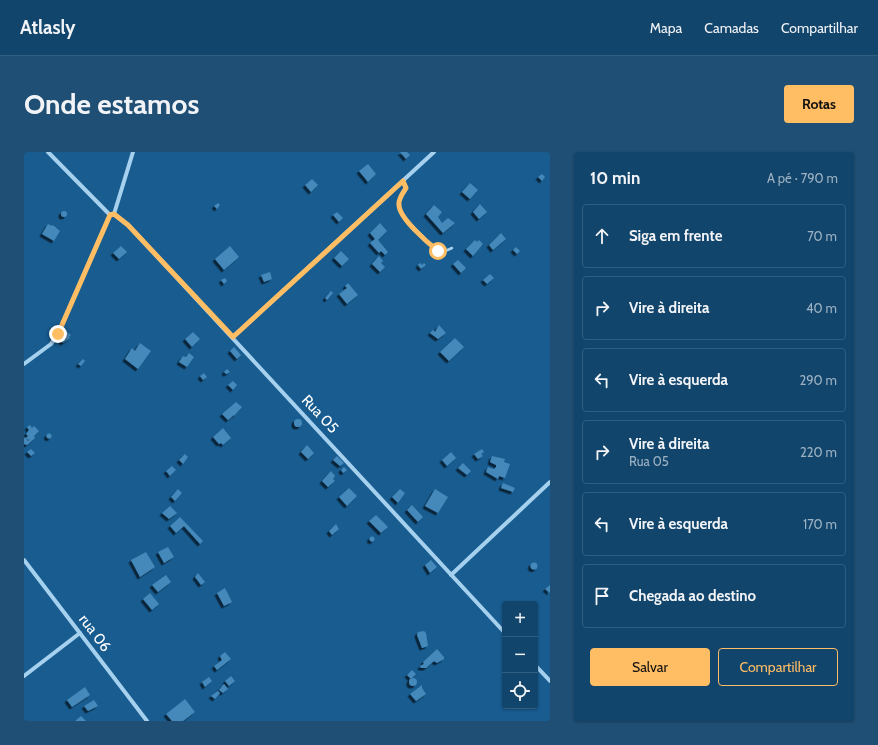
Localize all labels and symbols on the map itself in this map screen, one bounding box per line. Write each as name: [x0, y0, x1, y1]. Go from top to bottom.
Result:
route start: [429, 242, 447, 260]
route end: [49, 325, 67, 343]
street label: Rua 05: [298, 391, 342, 437]
street label: rua 06: [75, 611, 115, 655]

